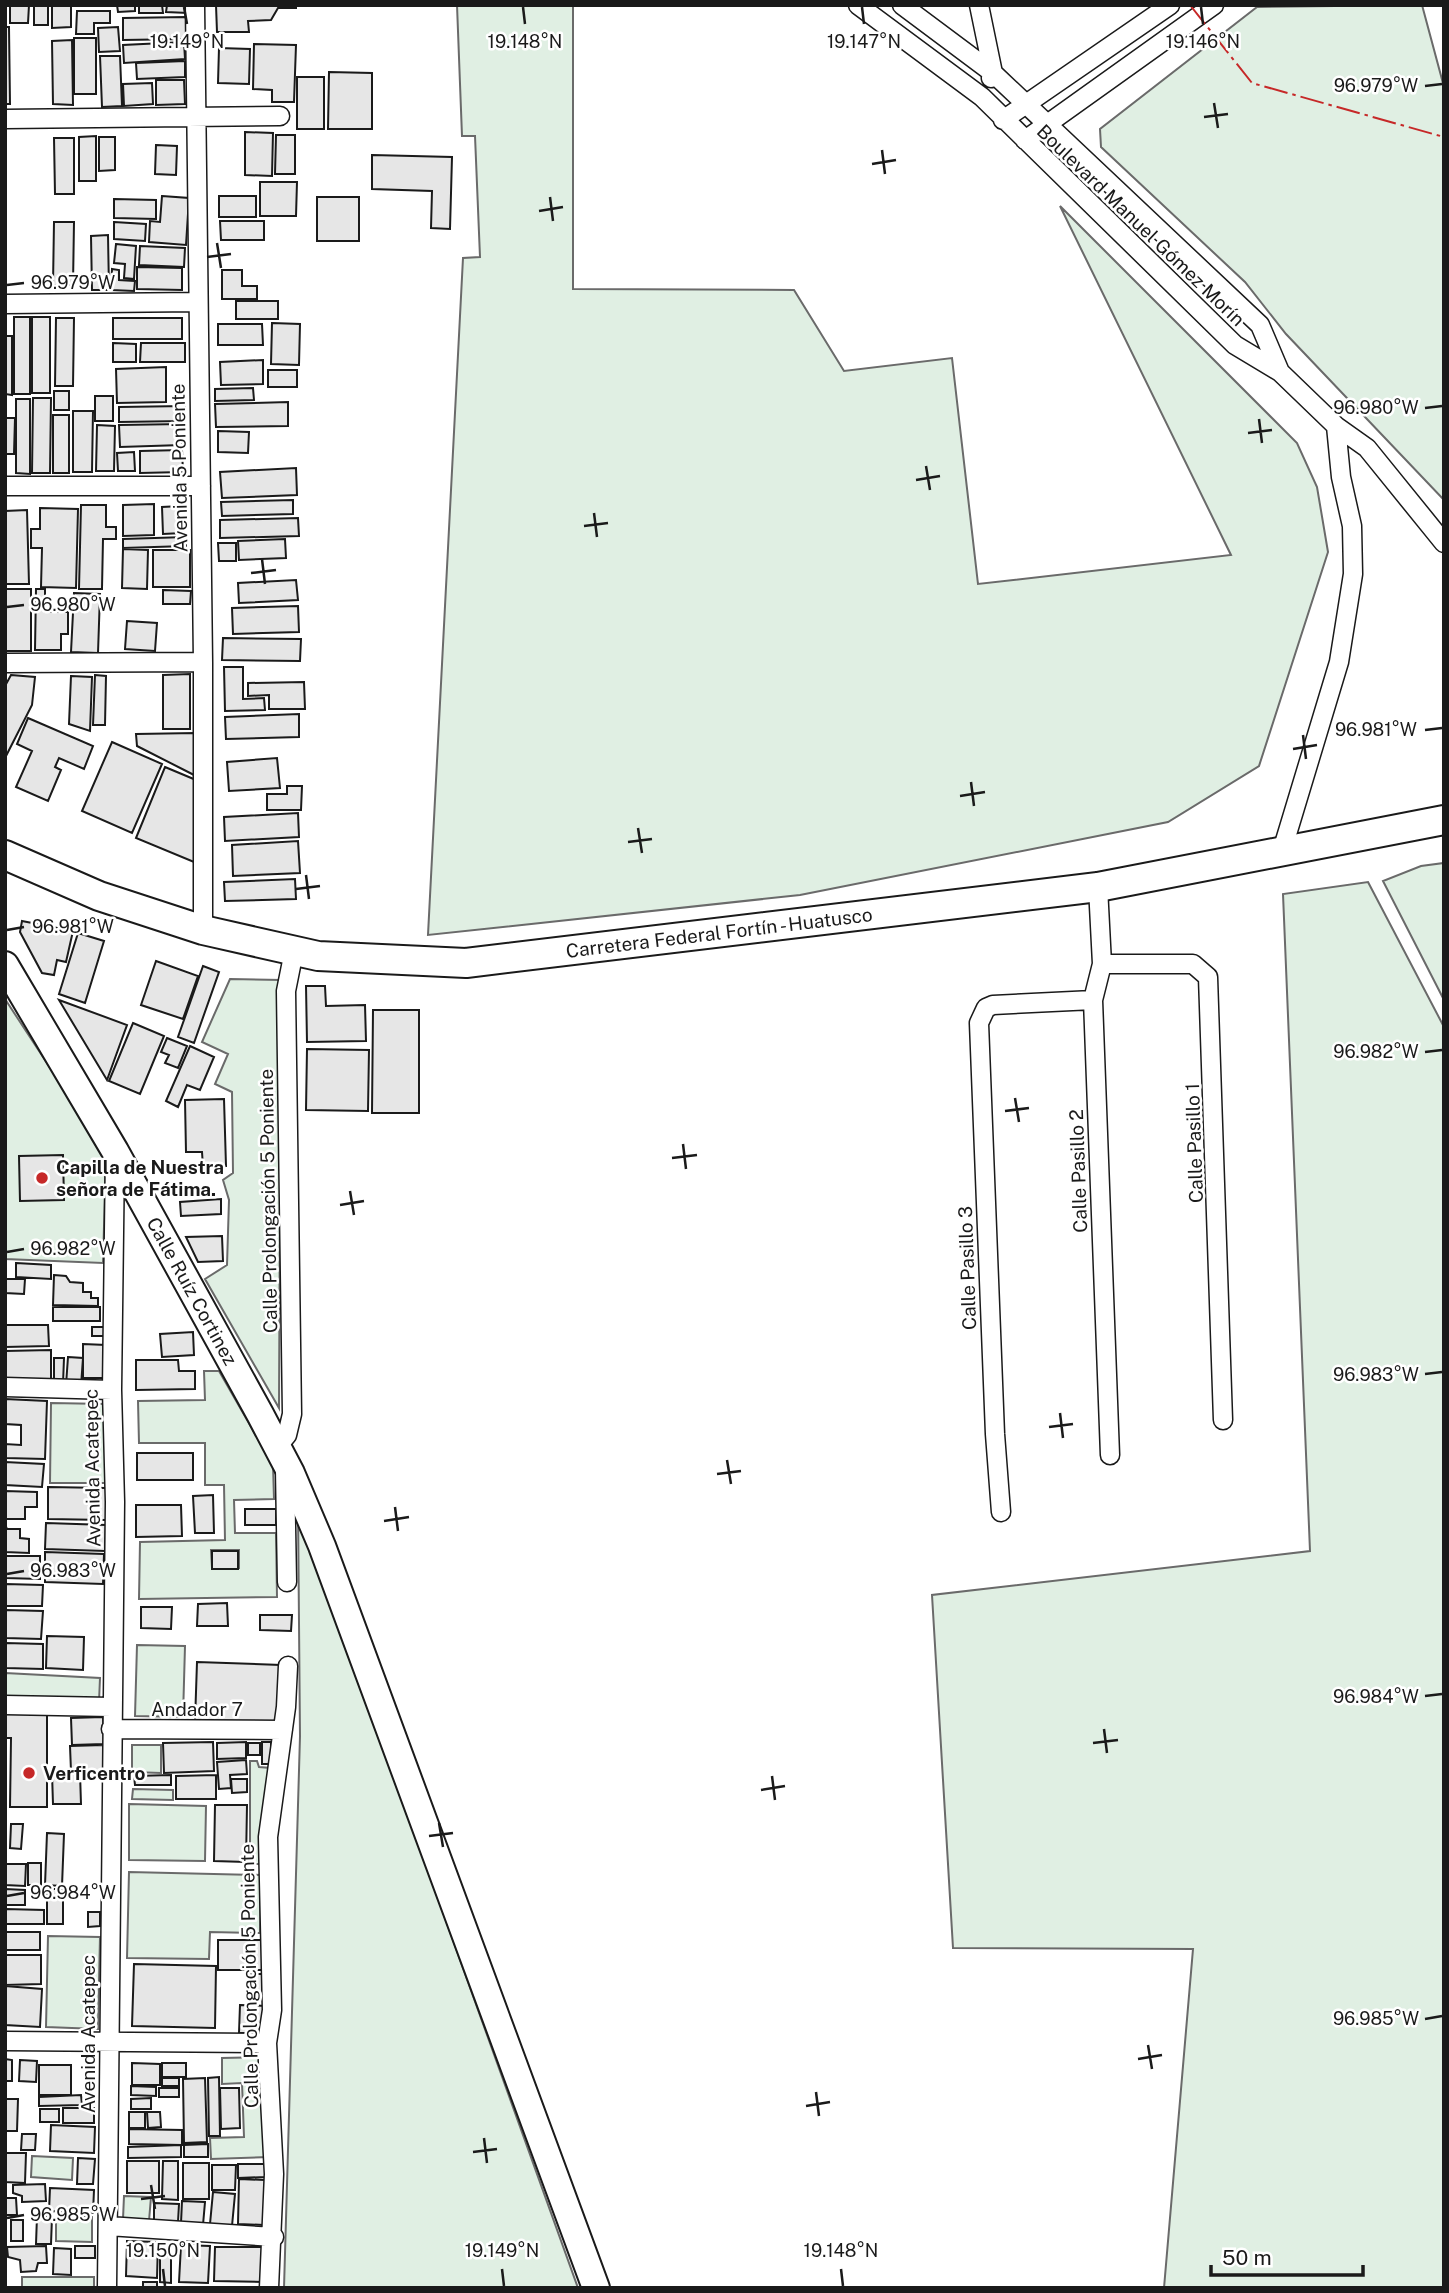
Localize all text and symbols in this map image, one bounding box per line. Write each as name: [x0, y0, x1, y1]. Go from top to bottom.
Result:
text: 19.149°N: [150, 31, 224, 52]
text: 19.148°N: [488, 31, 562, 52]
text: 19.147°N: [827, 31, 901, 52]
text: 19.146°N: [1166, 31, 1240, 52]
text: 96.979°W: [1334, 75, 1418, 96]
street label: Boulevard Manuel Gómez Morín: [1033, 120, 1249, 330]
text: 96.979°W: [31, 272, 115, 293]
street label: Avenida 5 Poniente: [167, 383, 191, 553]
text: 96.980°W: [1333, 397, 1419, 418]
text: 96.980°W: [30, 594, 116, 615]
text: 96.981°W: [1335, 719, 1417, 740]
street label: Carretera Federal Fortín - Huatusco: [565, 903, 874, 962]
text: 96.981°W: [32, 916, 114, 937]
text: 96.982°W: [1333, 1041, 1419, 1062]
street label: Calle Prolongación 5 Poniente: [255, 1069, 281, 1333]
street label: Calle Pasillo 1: [1181, 1083, 1207, 1203]
street label: Calle Pasillo 2: [1065, 1109, 1091, 1233]
place label: Capilla de Nuestra señora de Fátima.: [56, 1156, 224, 1200]
marker: Capilla de Nuestra señora de Fátima.: [34, 1170, 50, 1186]
street label: Calle Pasillo 3: [954, 1206, 980, 1330]
street label: Calle Ruíz Cortinez: [143, 1213, 242, 1369]
text: 96.982°W: [30, 1238, 116, 1259]
text: 96.983°W: [1333, 1364, 1419, 1385]
street label: Avenida Acatepec: [80, 1389, 104, 1547]
text: 96.983°W: [30, 1560, 116, 1581]
text: 96.984°W: [1333, 1686, 1419, 1707]
street label: Andador 7: [151, 1698, 243, 1720]
place label: Verficentro: [43, 1762, 146, 1784]
marker: Verficentro: [21, 1765, 37, 1781]
street label: Calle Prolongación 5 Poniente: [236, 1844, 262, 2108]
text: 96.984°W: [30, 1882, 116, 1903]
street label: Avenida Acatepec: [77, 1955, 99, 2113]
text: 96.985°W: [1333, 2008, 1419, 2029]
text: 96.985°W: [30, 2204, 116, 2225]
scale bar: [1211, 2234, 1363, 2278]
text: 19.150°N: [126, 2240, 200, 2261]
text: 19.149°N: [465, 2240, 539, 2261]
text: 19.148°N: [804, 2240, 878, 2261]
text: 50 m: [1222, 2245, 1272, 2270]

